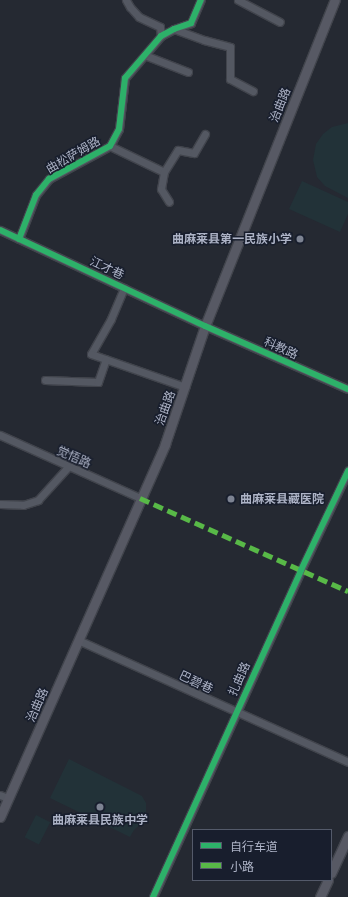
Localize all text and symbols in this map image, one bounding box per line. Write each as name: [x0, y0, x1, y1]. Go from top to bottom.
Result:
street label: 治曲路: [267, 86, 293, 124]
street label: 曲松萨姆路: [43, 134, 103, 176]
place label: 曲麻莱县第一民族小学: [172, 232, 292, 246]
marker: 曲麻莱县第一民族小学: [295, 234, 305, 244]
street label: 江才巷: [88, 254, 126, 282]
street label: 科教路: [262, 334, 300, 362]
street label: 治曲路: [152, 389, 178, 427]
street label: 觉悟路: [55, 443, 93, 471]
place label: 曲麻莱县藏医院: [240, 492, 324, 506]
marker: 曲麻莱县藏医院: [225, 493, 237, 505]
street label: 扎曲路: [225, 660, 253, 698]
street label: 巴碧巷: [177, 668, 215, 696]
street label: 治曲路: [23, 686, 51, 724]
marker: 曲麻莱县民族中学: [95, 802, 105, 812]
place label: 曲麻莱县民族中学: [52, 813, 148, 827]
legend: [192, 829, 332, 881]
text: 自行车道: [230, 839, 278, 854]
text: 小路: [230, 859, 254, 874]

